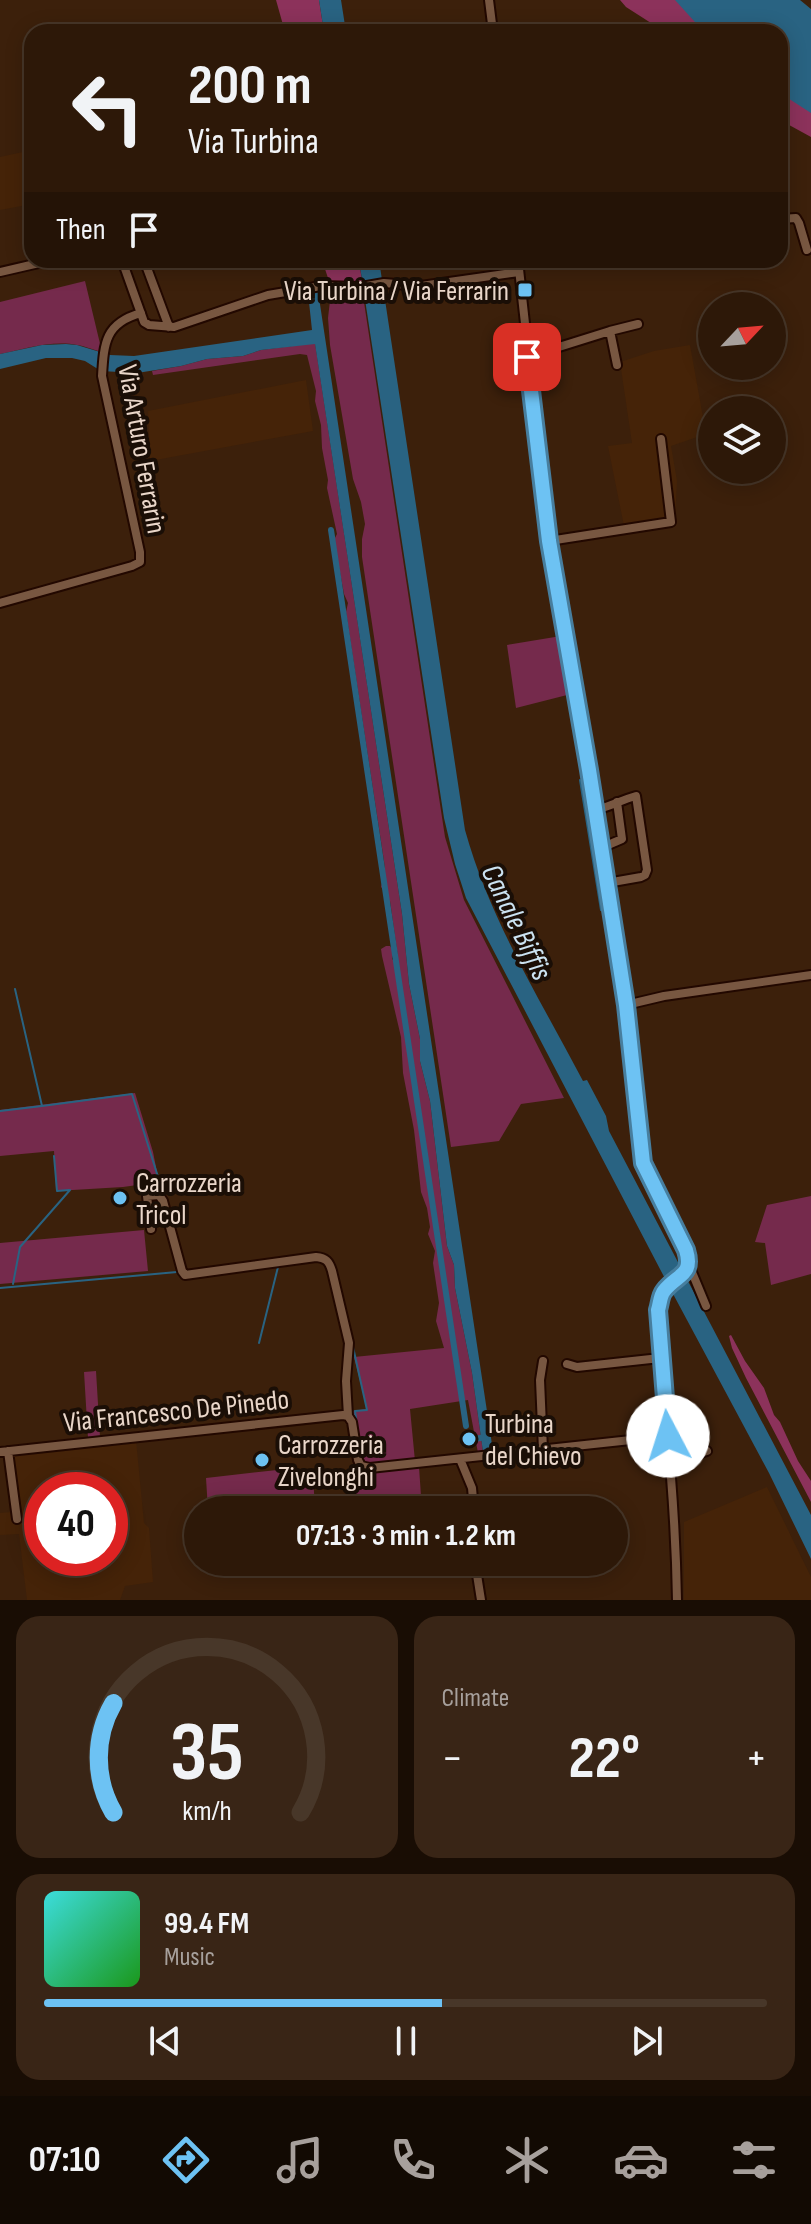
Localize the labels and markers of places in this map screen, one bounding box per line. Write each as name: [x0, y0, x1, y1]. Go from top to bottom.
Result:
place label: Via Turbina / Via Ferrarin: [284, 275, 509, 308]
marker: Via Turbina / Via Ferrarin: [516, 281, 534, 299]
pin: [493, 323, 561, 391]
place label: Carrozzeria Tricol: [136, 1167, 242, 1232]
marker: Carrozzeria Tricol: [111, 1189, 129, 1207]
place label: Turbina del Chievo: [485, 1408, 582, 1473]
place label: Carrozzeria Zivelonghi: [278, 1429, 384, 1494]
marker: Turbina del Chievo: [460, 1430, 478, 1448]
marker: Carrozzeria Zivelonghi: [253, 1451, 271, 1469]

